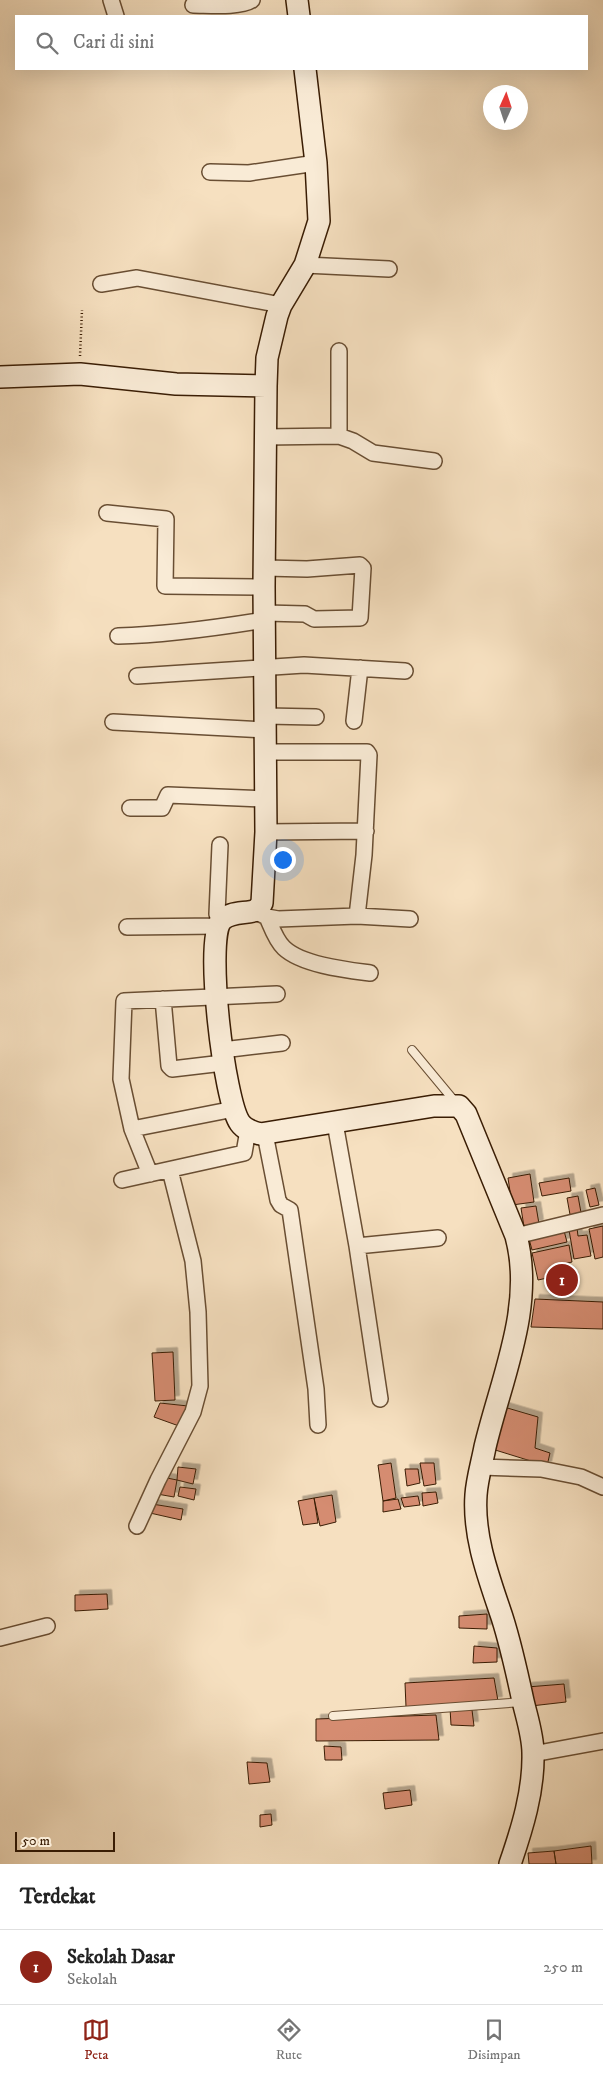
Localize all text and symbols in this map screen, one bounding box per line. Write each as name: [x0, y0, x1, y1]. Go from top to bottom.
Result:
search box: [15, 15, 588, 70]
icon: search: [33, 29, 61, 57]
text: Cari di sini: [73, 31, 154, 54]
north arrow: [483, 85, 528, 130]
your location: [270, 847, 296, 873]
pin: 1: [546, 1261, 578, 1299]
scale bar: [15, 1829, 115, 1852]
text: 50 m: [22, 1832, 50, 1850]
text: Terdekat: [20, 1884, 95, 1910]
text: Sekolah Dasar: [67, 1946, 175, 1969]
text: 1: [33, 1957, 39, 1977]
text: 250 m: [543, 1957, 583, 1977]
text: Sekolah: [67, 1969, 118, 1989]
tab: Peta: [82, 2016, 110, 2064]
tab: Rute: [275, 2016, 303, 2064]
tab: Disimpan: [468, 2016, 521, 2064]

